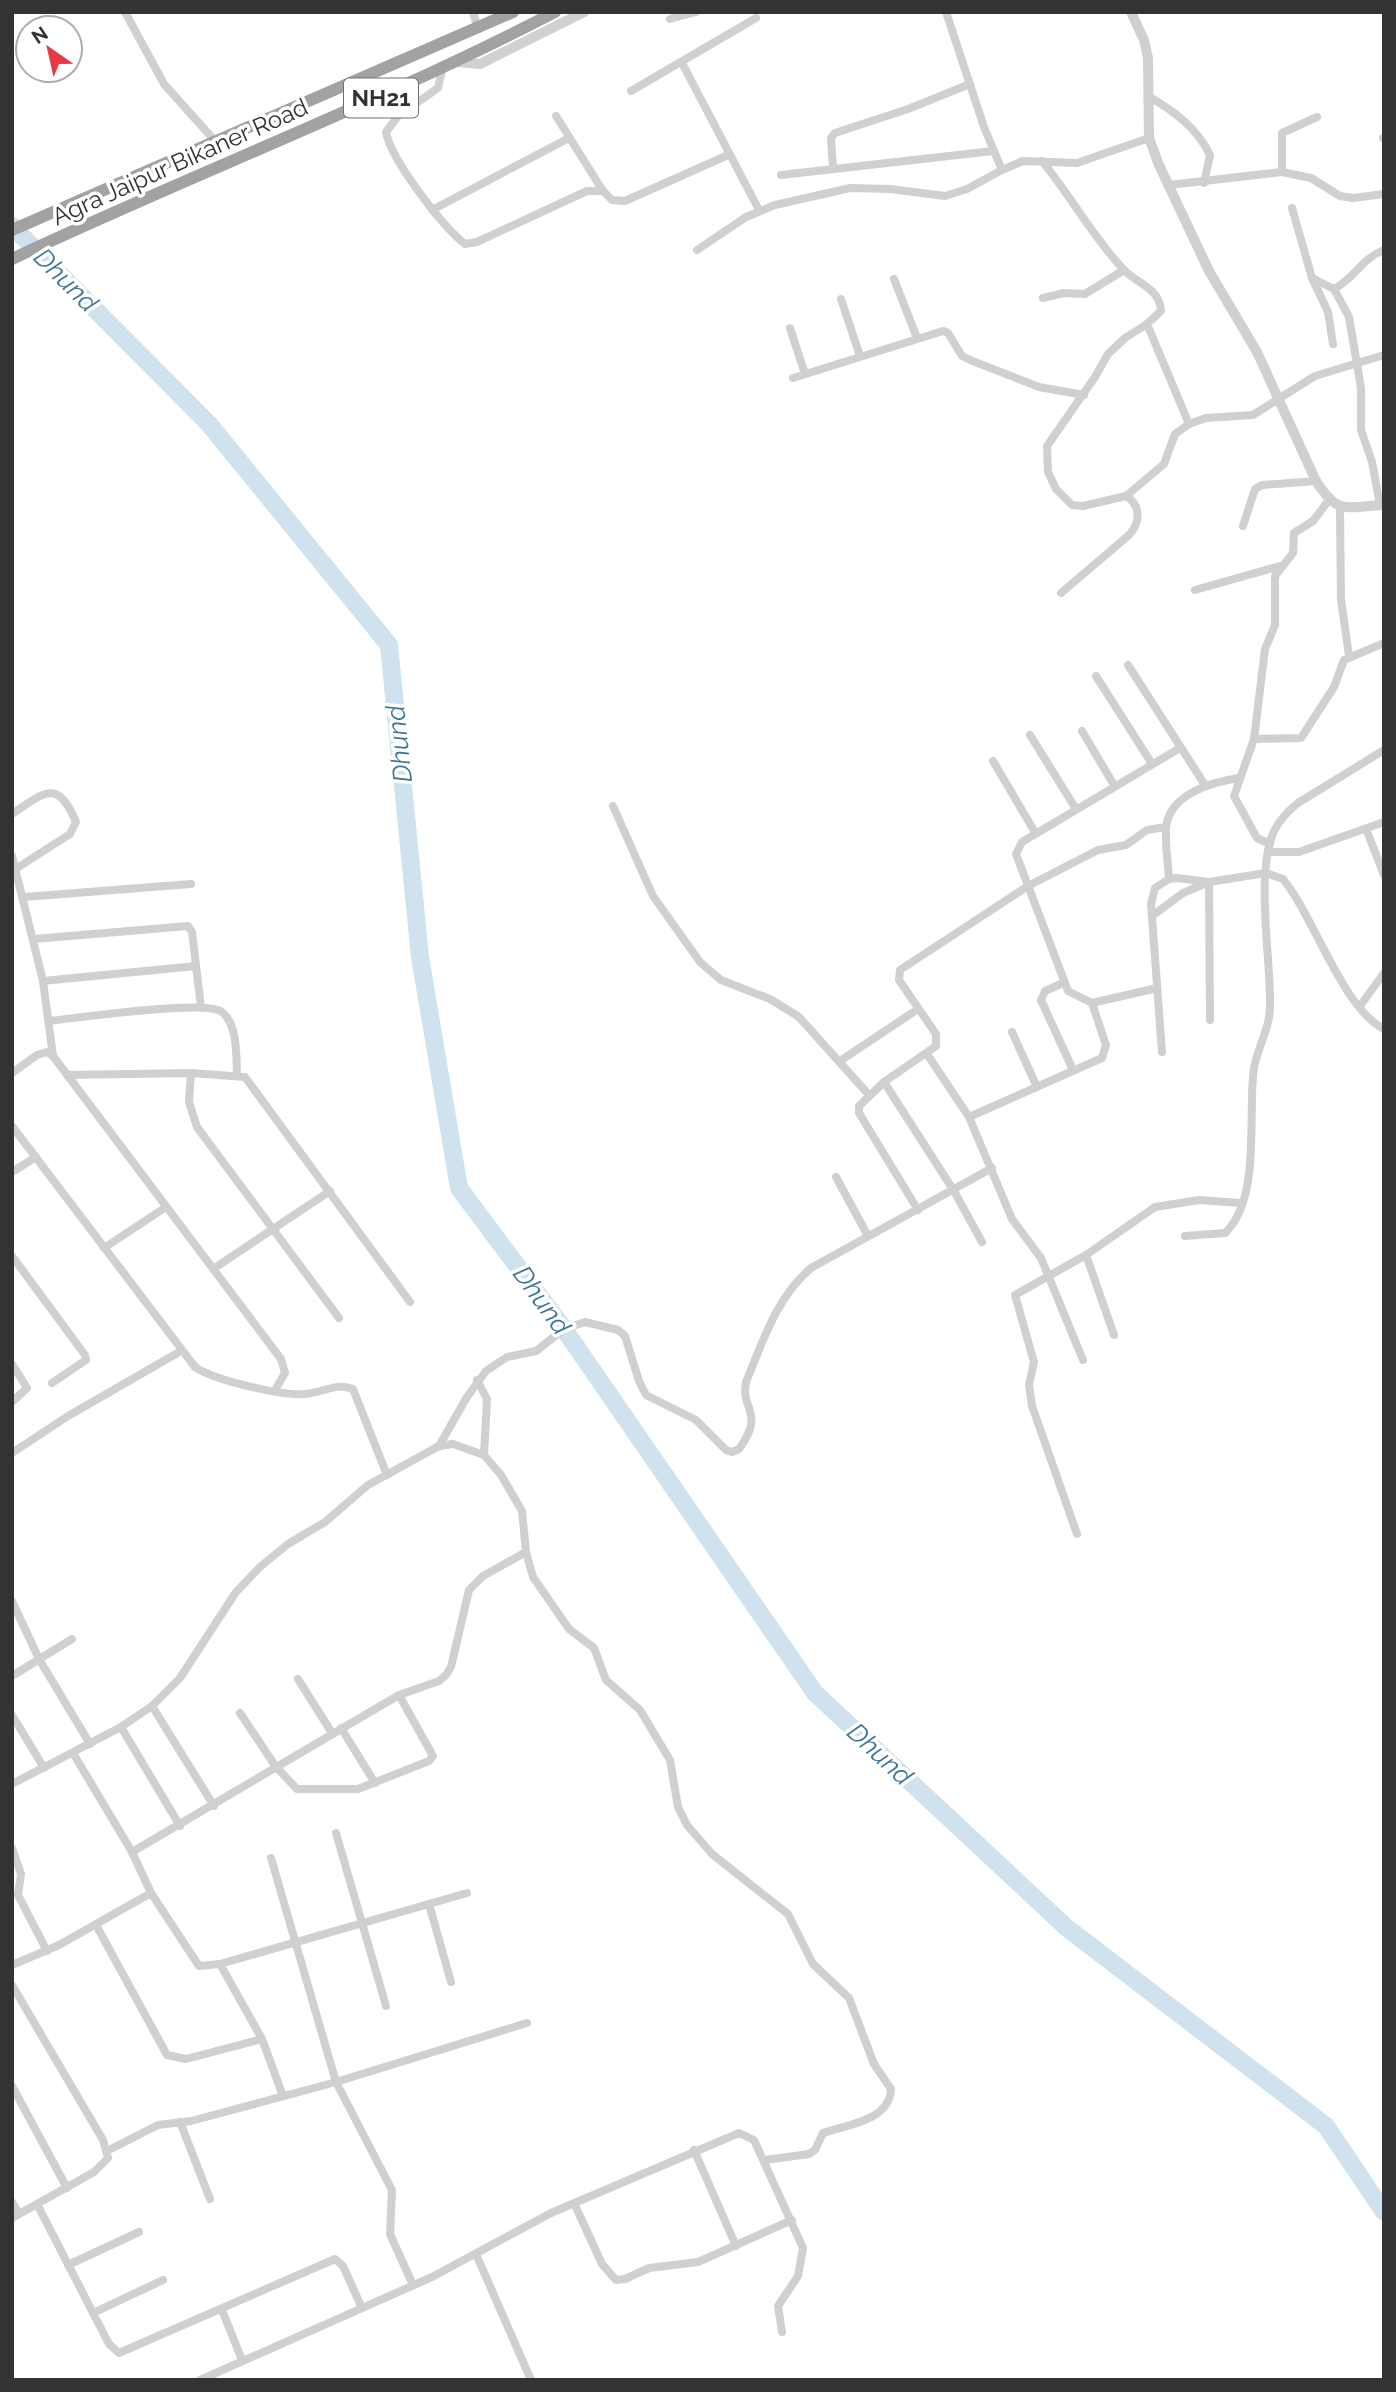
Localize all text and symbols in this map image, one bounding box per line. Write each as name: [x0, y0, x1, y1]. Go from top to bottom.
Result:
north arrow: [14, 14, 84, 84]
text: N: [27, 22, 52, 48]
road number: NH21: [344, 78, 418, 118]
street label: Agra Jaipur Bikaner Road: [47, 92, 312, 231]
water label: Dhund: [28, 242, 104, 318]
water label: Dhund: [380, 704, 418, 784]
water label: Dhund: [507, 1260, 577, 1340]
water label: Dhund: [841, 1717, 919, 1792]

